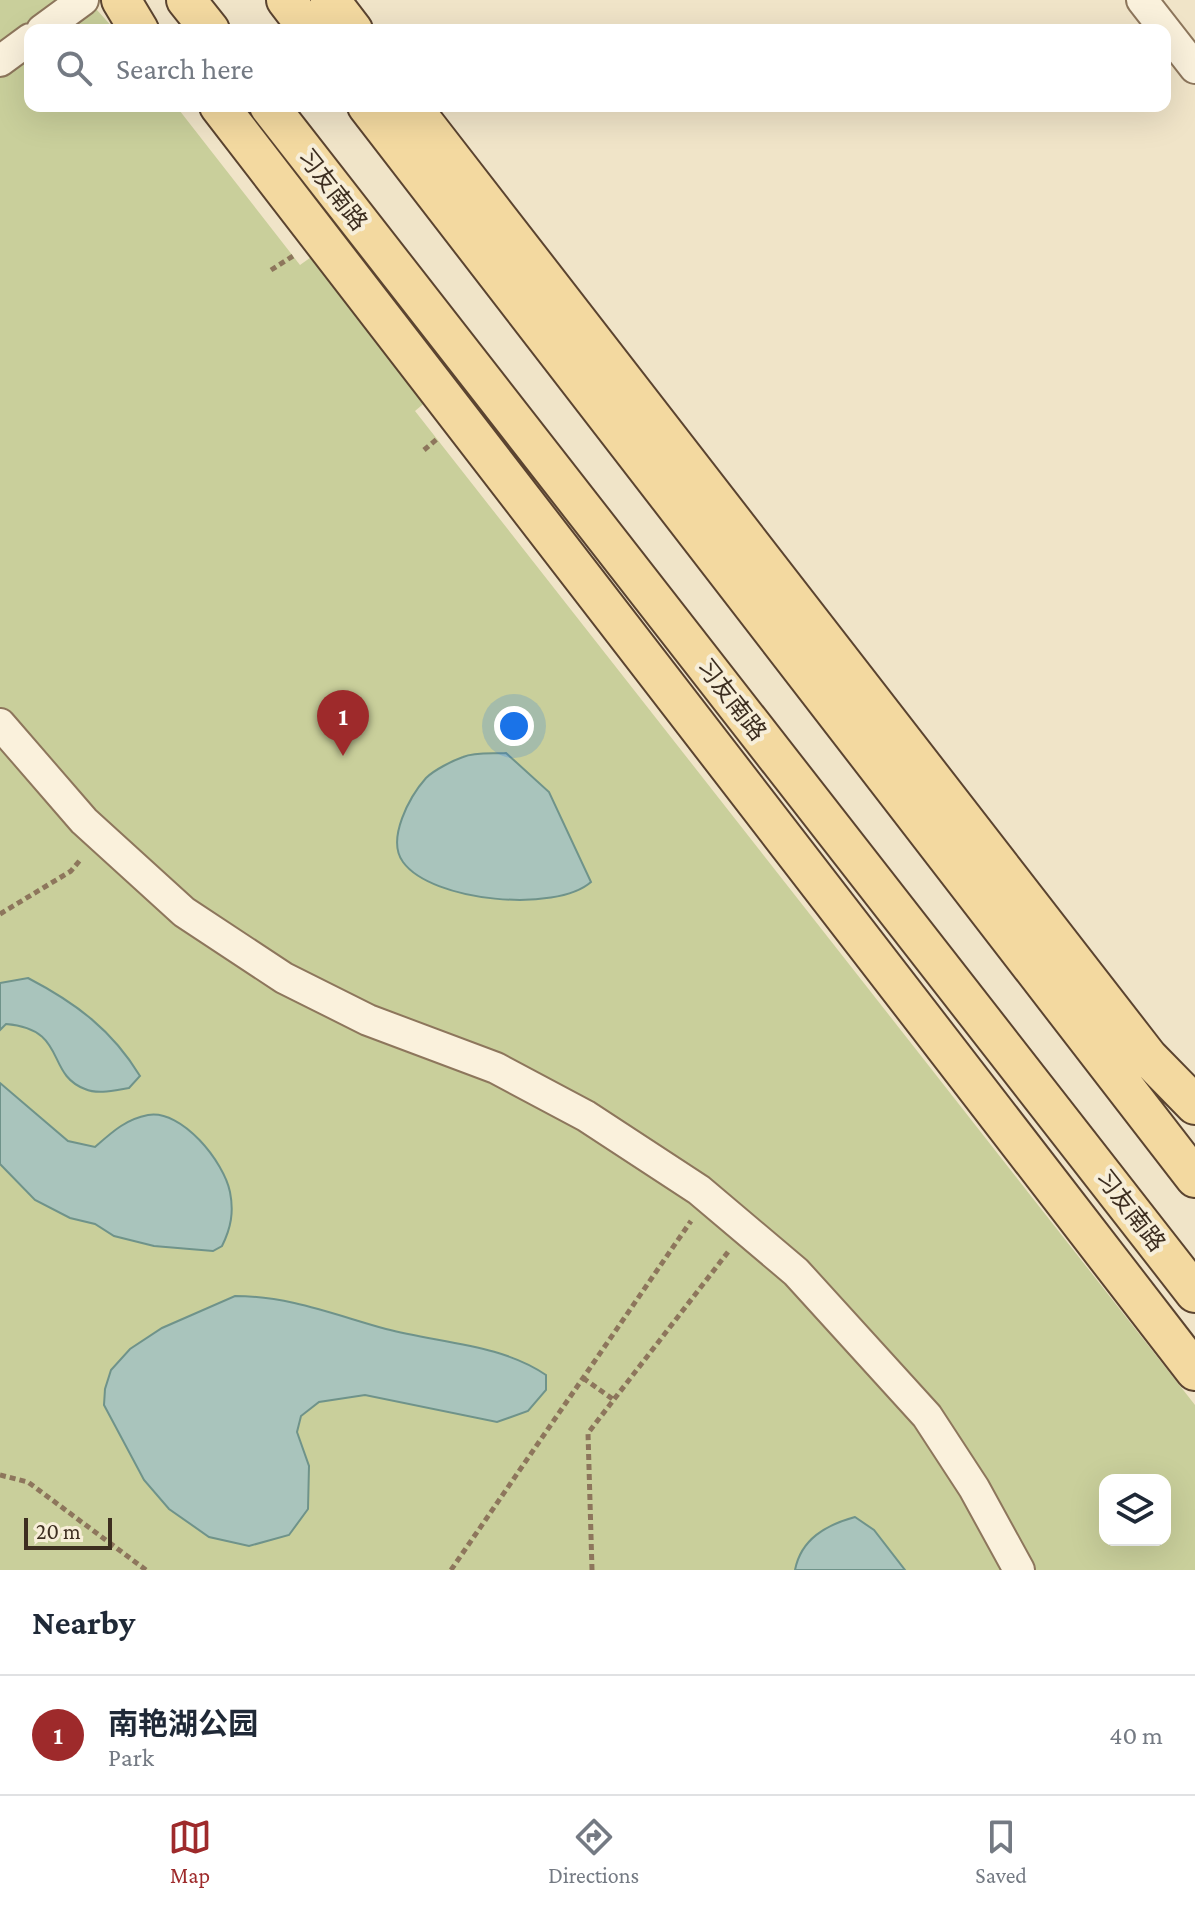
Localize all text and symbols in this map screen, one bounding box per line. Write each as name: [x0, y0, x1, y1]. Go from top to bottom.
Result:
search box: [24, 24, 1171, 112]
icon: search: [52, 46, 96, 90]
text: Search here: [116, 52, 254, 85]
street label: 习友南路: [293, 143, 373, 235]
street label: 习友南路: [692, 653, 772, 745]
pin: 1: [317, 690, 369, 756]
your location: [494, 706, 534, 746]
street label: 习友南路: [1091, 1164, 1171, 1256]
map controls: [1099, 1474, 1171, 1546]
button: layers: [1099, 1474, 1171, 1546]
scale bar: [24, 1514, 112, 1550]
text: 20 m: [36, 1519, 81, 1544]
text: Nearby: [32, 1604, 135, 1641]
text: 南艳湖公园: [108, 1707, 258, 1740]
text: 1: [53, 1721, 63, 1750]
text: 40 m: [1109, 1721, 1163, 1750]
text: Park: [108, 1743, 154, 1772]
tab: Map: [168, 1815, 212, 1888]
tab: Directions: [548, 1815, 639, 1888]
tab: Saved: [975, 1815, 1027, 1888]

